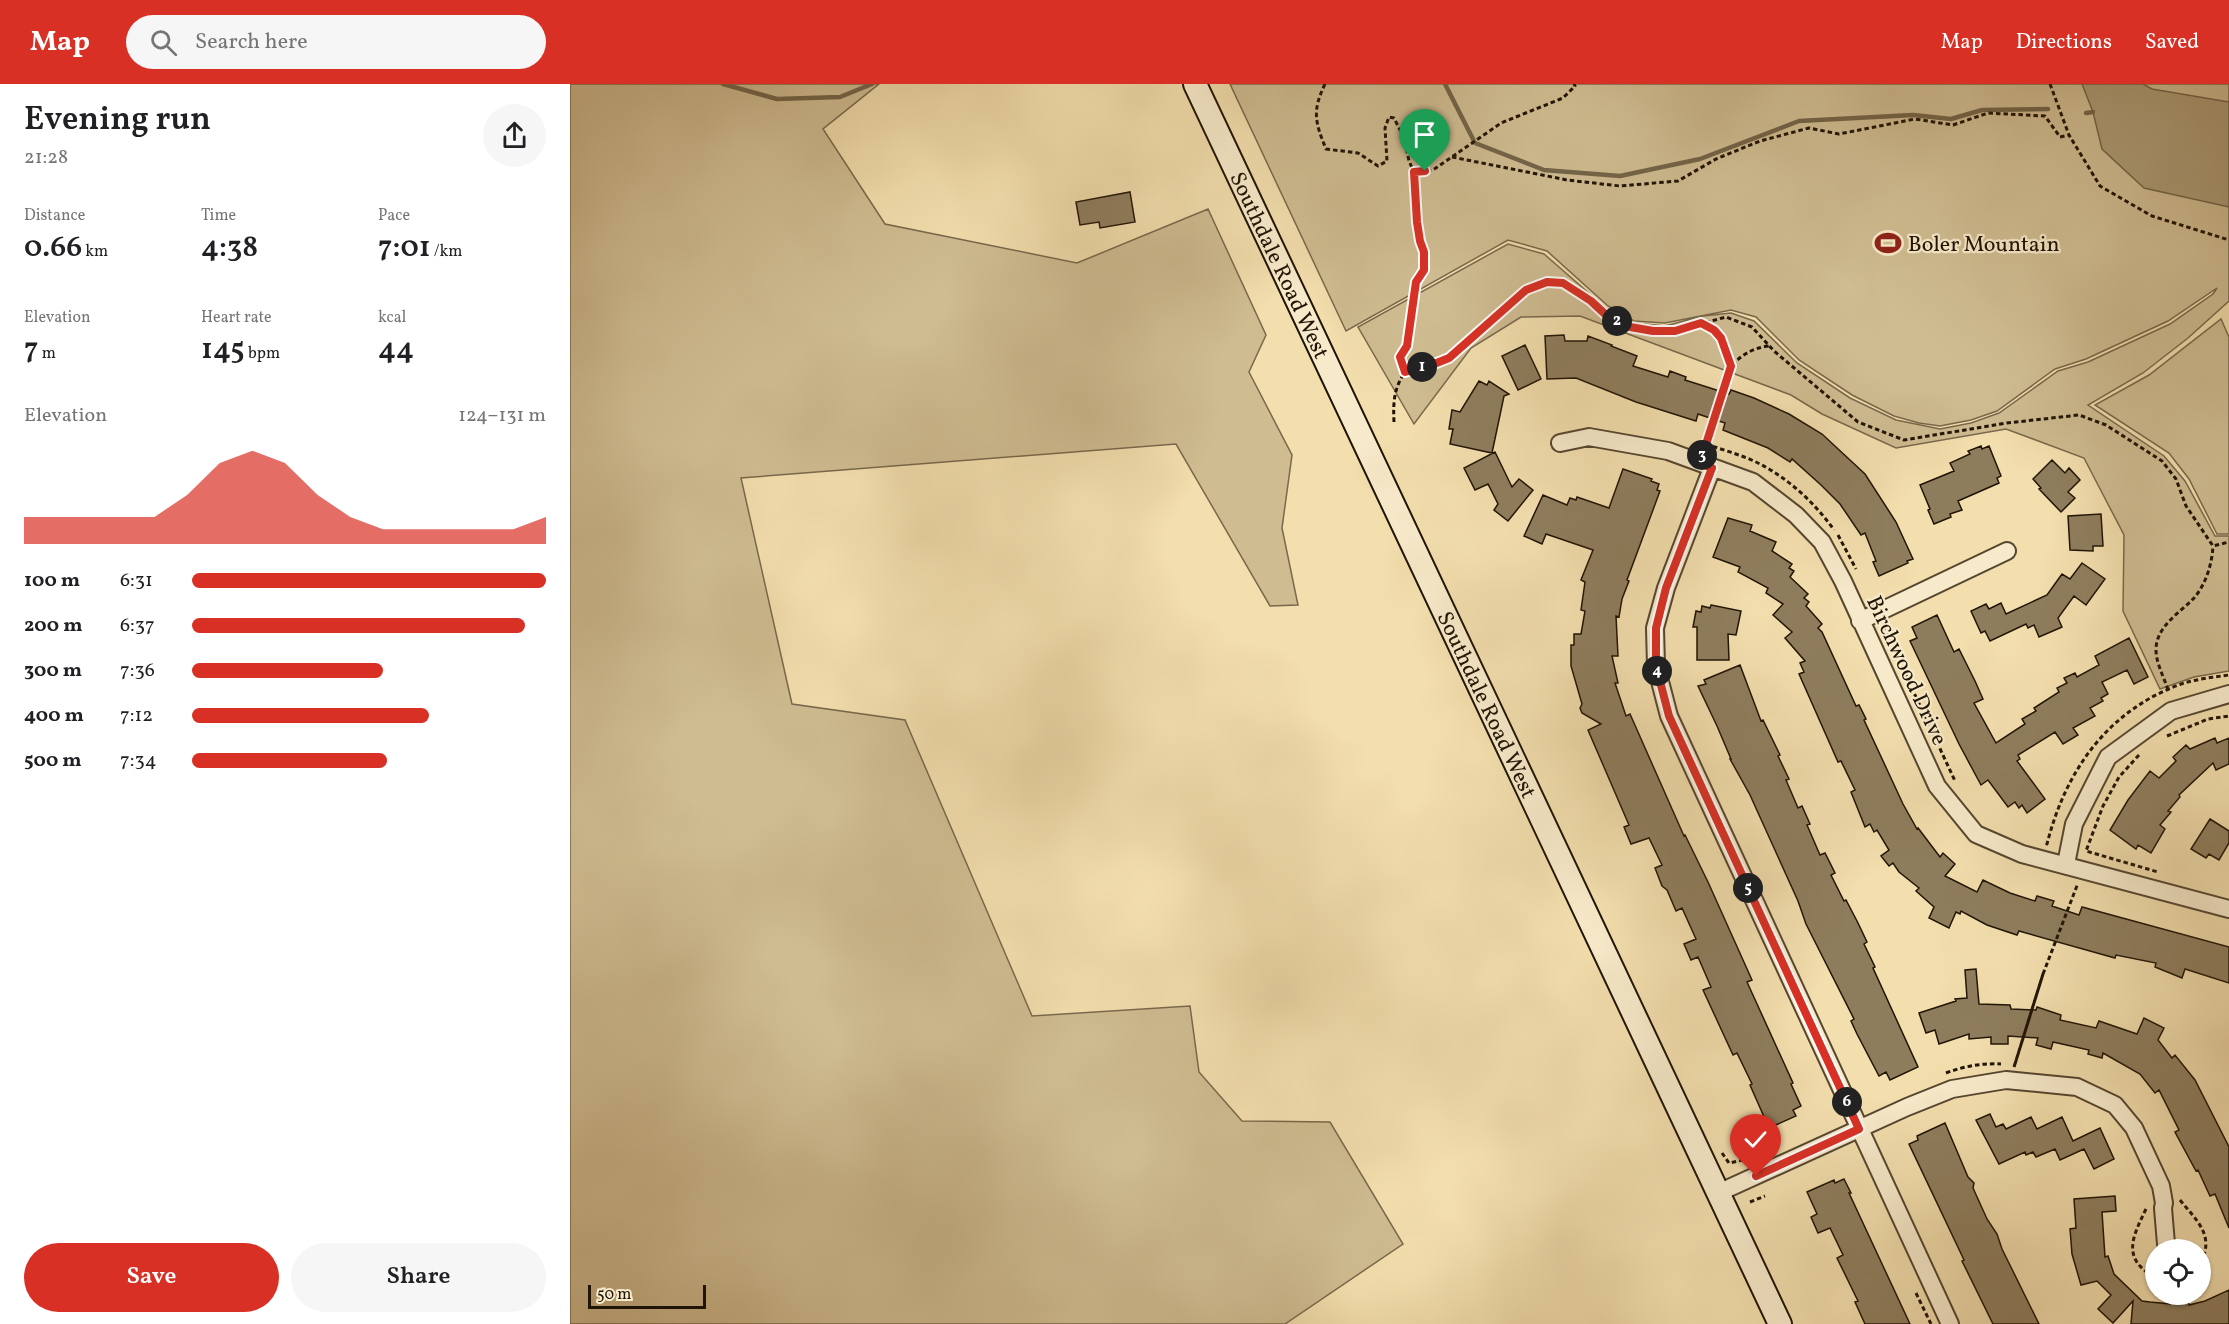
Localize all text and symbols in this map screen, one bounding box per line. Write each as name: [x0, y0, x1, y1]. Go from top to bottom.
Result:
search box: [126, 15, 546, 69]
text: Map: [30, 23, 90, 62]
icon: search: [147, 26, 180, 59]
text: Search here: [195, 27, 308, 58]
text: Map: [1941, 28, 1983, 57]
text: Directions: [2016, 28, 2112, 57]
text: Saved: [2145, 28, 2199, 57]
text: Evening run: [24, 98, 211, 144]
button: share: [483, 104, 546, 167]
pin: [1399, 109, 1450, 171]
icon: arrive: [1408, 118, 1441, 151]
text: 21:28: [24, 144, 68, 172]
street label: Southdale Road West: [1221, 167, 1336, 365]
text: Distance: [24, 205, 85, 227]
text: Time: [201, 205, 236, 227]
text: Pace: [378, 205, 410, 227]
text: 0.66: [24, 227, 82, 269]
text: 4:38: [201, 227, 258, 269]
text: 7:01: [378, 227, 431, 269]
sports icon: Boler Mountain: [1873, 228, 1903, 258]
place label: Boler Mountain: [1908, 230, 2060, 261]
text: km: [82, 241, 108, 263]
text: /km: [431, 241, 462, 263]
pin: 2: [1602, 306, 1632, 336]
text: Elevation: [24, 307, 91, 329]
text: Heart rate: [201, 307, 272, 329]
text: kcal: [378, 307, 406, 329]
text: 2: [1613, 310, 1621, 332]
text: 7: [24, 329, 38, 371]
text: 145: [201, 329, 245, 371]
text: 44: [378, 329, 414, 371]
text: m: [38, 343, 56, 365]
text: bpm: [245, 343, 280, 365]
pin: 1: [1407, 352, 1437, 382]
text: 1: [1419, 356, 1425, 378]
text: Elevation: [24, 402, 107, 430]
text: 124–131 m: [458, 402, 546, 430]
pin: 3: [1687, 440, 1717, 470]
text: 3: [1698, 444, 1706, 466]
text: 100 m: [24, 567, 80, 595]
text: 6:31: [120, 567, 153, 595]
street label: Birchwood Drive: [1857, 591, 1954, 751]
street label: Southdale Road West: [1428, 607, 1543, 804]
text: 200 m: [24, 612, 82, 640]
text: 6:37: [120, 612, 155, 640]
pin: 4: [1642, 656, 1672, 686]
text: 300 m: [24, 657, 82, 685]
text: 7:36: [120, 657, 155, 685]
text: 4: [1652, 660, 1662, 682]
text: 400 m: [24, 702, 84, 730]
text: 7:12: [120, 702, 153, 730]
text: 500 m: [24, 747, 82, 775]
text: 7:34: [120, 747, 157, 775]
pin: 5: [1733, 873, 1763, 903]
text: 5: [1744, 877, 1752, 899]
pin: 6: [1832, 1087, 1862, 1117]
text: 6: [1843, 1091, 1851, 1113]
pin: [1730, 1114, 1781, 1176]
icon: check: [1739, 1123, 1772, 1156]
map controls: [2145, 1239, 2211, 1305]
button: locate: [2145, 1239, 2211, 1305]
button: Save: [24, 1243, 279, 1312]
button: Share: [291, 1243, 546, 1312]
scale bar: [588, 1282, 706, 1310]
text: 50 m: [597, 1284, 631, 1306]

